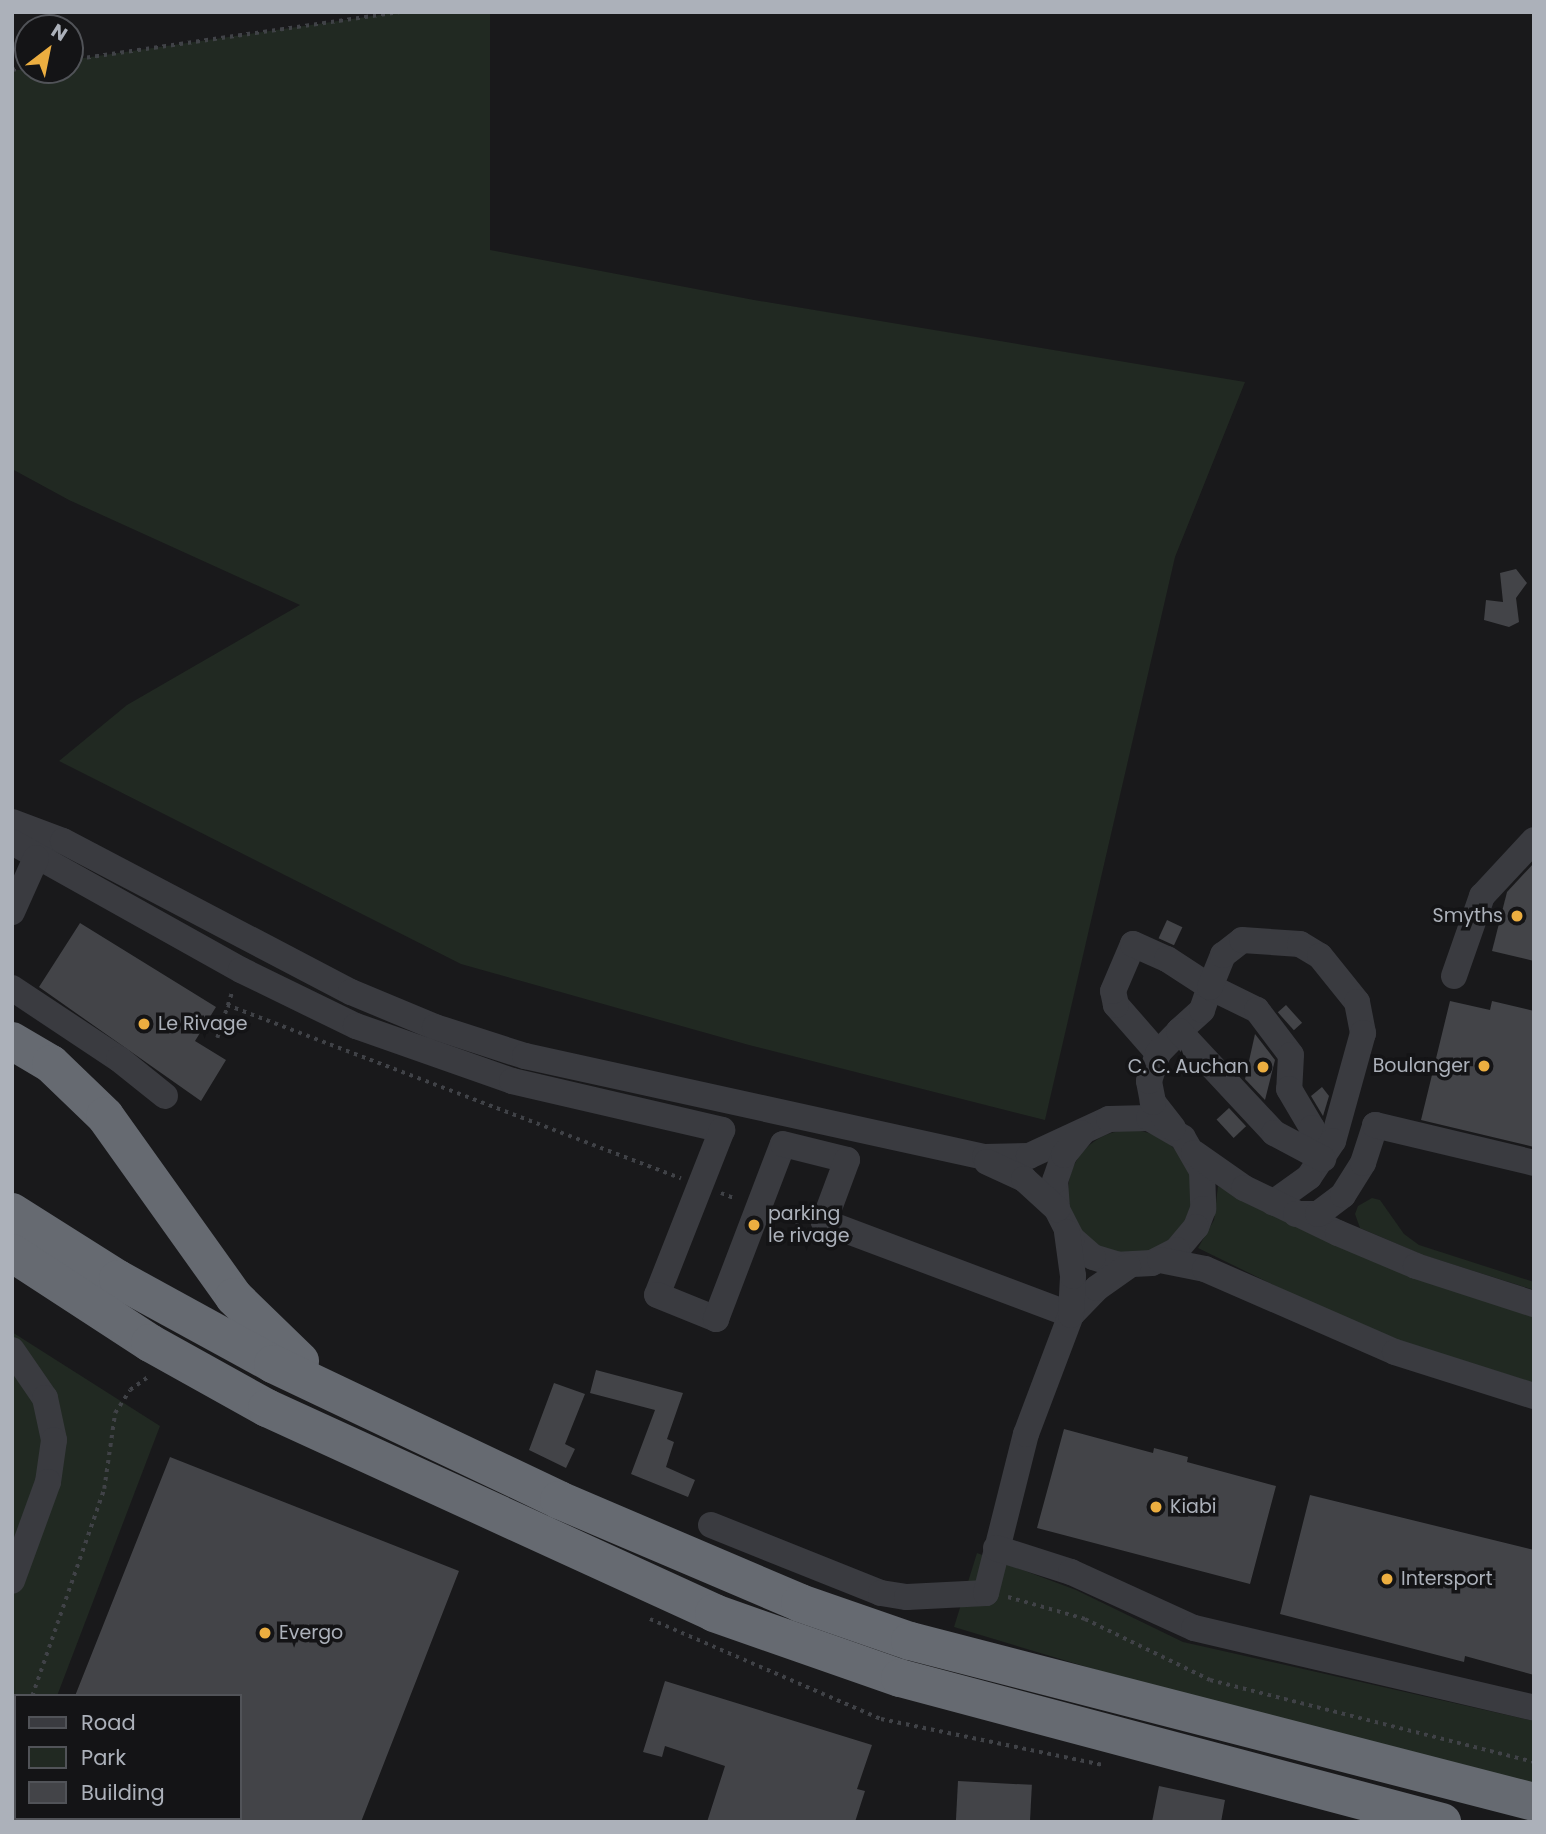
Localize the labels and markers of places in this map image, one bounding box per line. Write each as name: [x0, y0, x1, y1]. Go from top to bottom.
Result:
place label: Smyths: [1433, 905, 1503, 927]
marker: Smyths: [1509, 908, 1525, 924]
place label: Le Rivage: [158, 1013, 247, 1035]
marker: Le Rivage: [136, 1016, 152, 1032]
place label: Boulanger: [1373, 1055, 1470, 1077]
place label: C. C. Auchan: [1128, 1056, 1249, 1078]
marker: Boulanger: [1476, 1058, 1492, 1074]
marker: C. C. Auchan: [1255, 1059, 1271, 1075]
place label: parking le rivage: [768, 1203, 849, 1247]
marker: parking le rivage: [746, 1217, 762, 1233]
place label: Kiabi: [1170, 1496, 1216, 1518]
marker: Kiabi: [1148, 1499, 1164, 1515]
place label: Intersport: [1401, 1568, 1493, 1590]
marker: Intersport: [1379, 1571, 1395, 1587]
place label: Evergo: [279, 1622, 343, 1644]
marker: Evergo: [257, 1625, 273, 1641]

